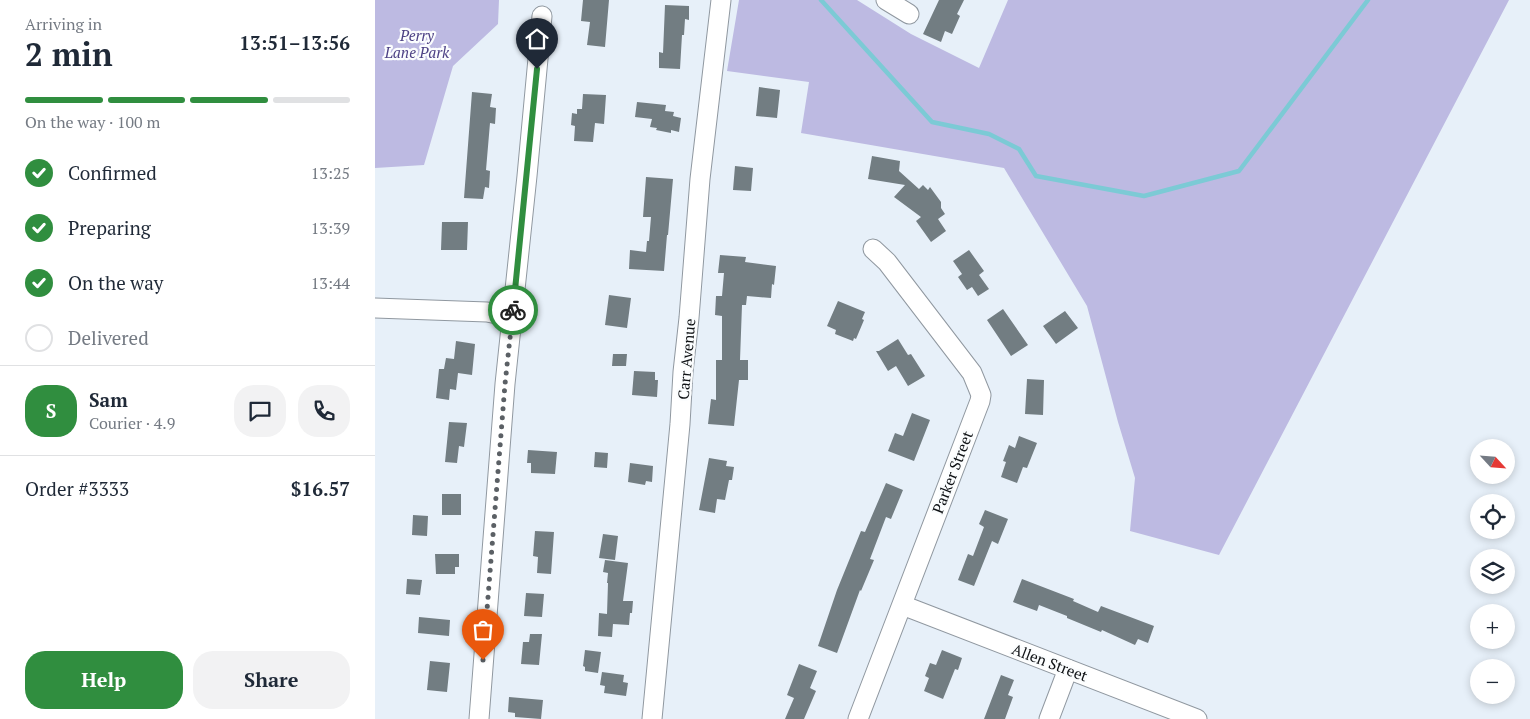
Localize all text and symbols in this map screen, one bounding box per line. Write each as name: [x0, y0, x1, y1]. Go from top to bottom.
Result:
text: Arriving in: [25, 13, 102, 35]
pin: [516, 18, 558, 69]
park label: Perry Lane Park: [384, 25, 450, 62]
icon: home: [523, 25, 551, 53]
text: 13:51–13:56: [239, 30, 350, 55]
text: 2 min: [25, 33, 113, 75]
text: On the way · 100 m: [25, 111, 160, 133]
icon: check: [25, 159, 53, 187]
text: Confirmed: [68, 160, 157, 185]
text: 13:25: [311, 162, 350, 184]
icon: check: [25, 214, 53, 242]
text: Preparing: [68, 215, 151, 240]
text: 13:39: [311, 217, 350, 239]
icon: check: [25, 269, 53, 297]
text: On the way: [68, 270, 163, 295]
text: 13:44: [311, 272, 350, 294]
courier: [488, 285, 538, 335]
icon: bike: [499, 296, 527, 324]
street label: Carr Avenue: [672, 318, 700, 400]
text: Delivered: [68, 325, 149, 350]
button: chat: [234, 385, 286, 437]
button: phone: [298, 385, 350, 437]
text: Sam: [89, 387, 128, 412]
text: S: [46, 398, 56, 423]
text: Courier · 4.9: [89, 412, 175, 434]
street label: Parker Street: [927, 428, 977, 516]
north arrow: [1470, 439, 1515, 484]
map controls: [1470, 439, 1515, 704]
text: Order #3333: [25, 476, 129, 501]
text: $16.57: [291, 476, 350, 501]
button: locate: [1470, 494, 1515, 539]
button: layers: [1470, 549, 1515, 594]
button: +: [1470, 604, 1515, 649]
pin: [462, 609, 504, 660]
icon: bag: [469, 616, 497, 644]
street label: Allen Street: [1009, 638, 1091, 686]
button: Help: [25, 651, 183, 709]
button: Share: [193, 651, 350, 709]
button: −: [1470, 659, 1515, 704]

